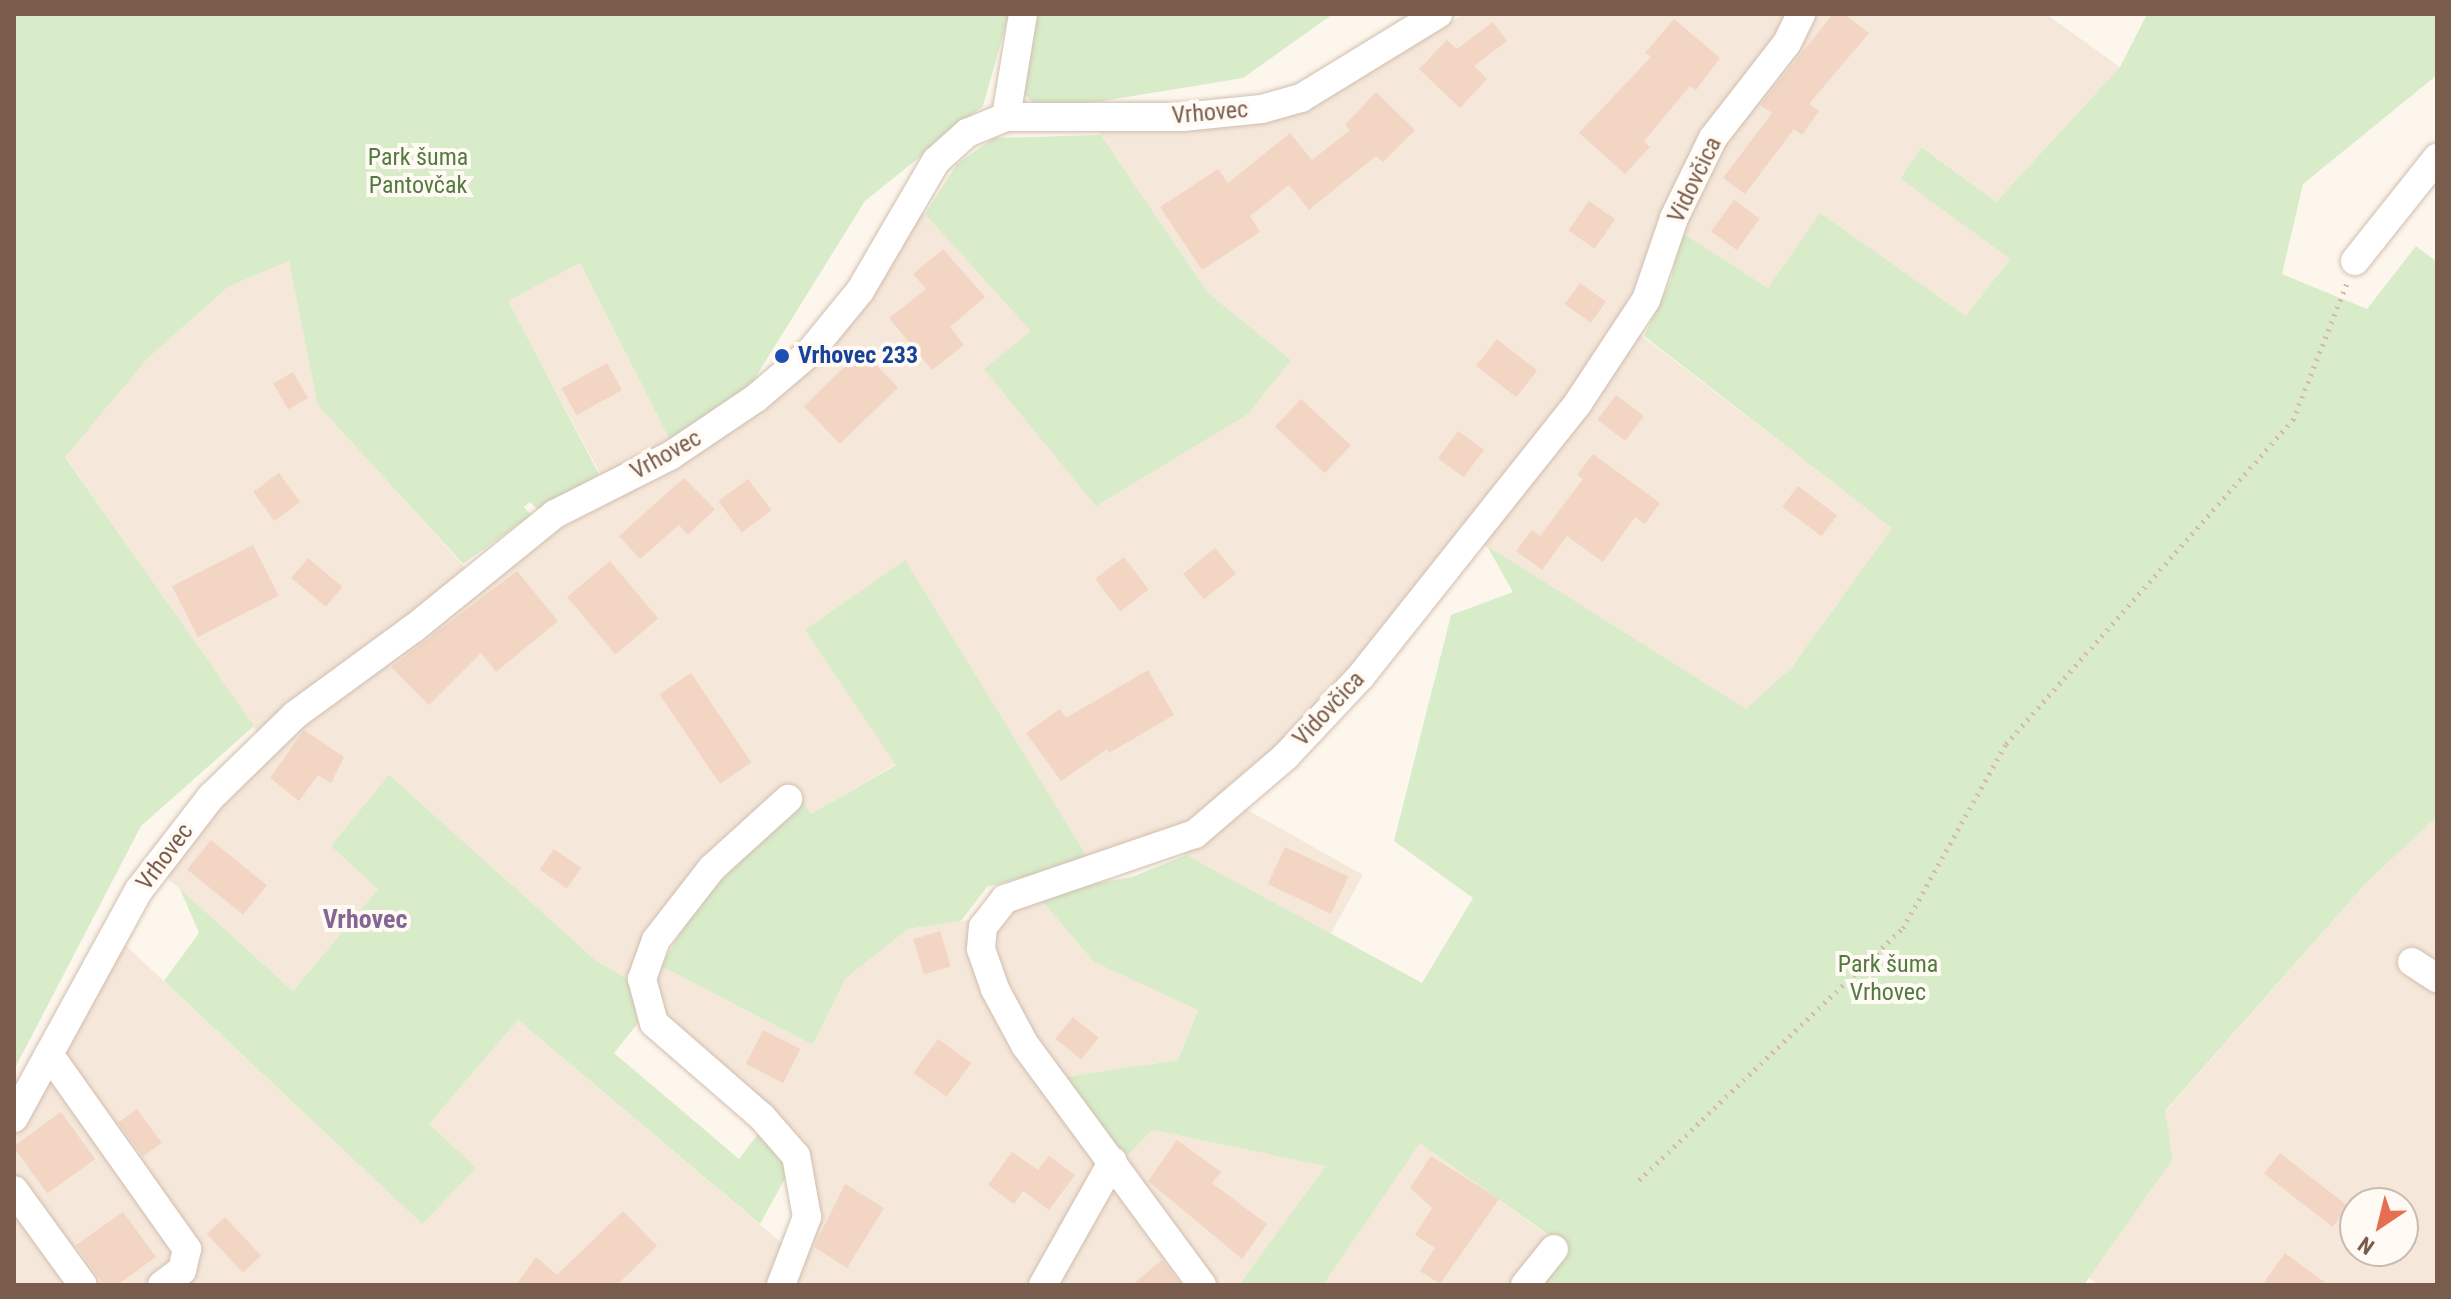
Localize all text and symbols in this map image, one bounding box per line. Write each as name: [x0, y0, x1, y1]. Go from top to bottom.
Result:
street label: Vrhovec: [1171, 95, 1249, 131]
street label: Vidovčica: [1662, 132, 1728, 228]
park label: Park šuma Pantovčak: [368, 144, 468, 200]
place label: Vrhovec 233: [798, 342, 918, 370]
marker: Vrhovec 233: [773, 347, 791, 365]
street label: Vrhovec: [626, 424, 706, 486]
street label: Vidovčica: [1287, 666, 1371, 752]
street label: Vrhovec: [131, 818, 199, 896]
district label: Vrhovec: [323, 904, 407, 936]
park label: Park šuma Vrhovec: [1838, 951, 1938, 1007]
north arrow: [2339, 1187, 2419, 1267]
text: N: [2353, 1231, 2379, 1260]

